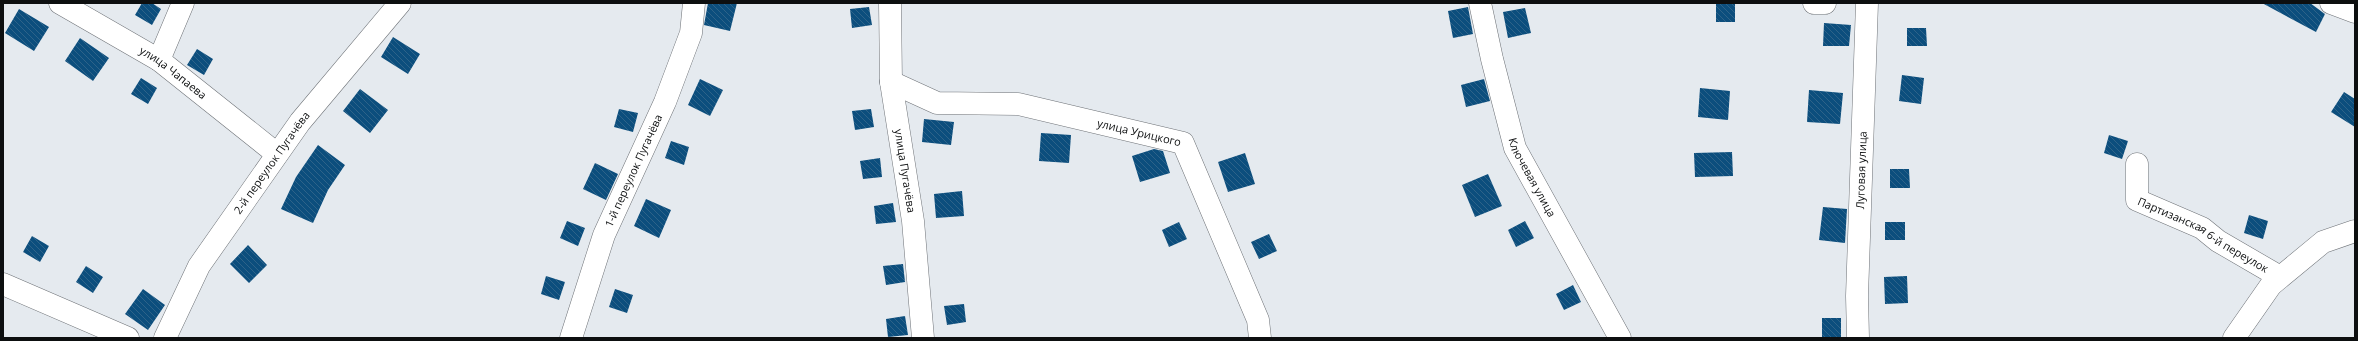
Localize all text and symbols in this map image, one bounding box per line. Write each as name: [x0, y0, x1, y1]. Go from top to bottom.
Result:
street label: улица Чапаева: [137, 42, 210, 102]
street label: 2-й переулок Пугачёва: [230, 108, 313, 217]
street label: 1-й переулок Пугачёва: [601, 112, 665, 229]
street label: улица Урицкого: [1096, 115, 1183, 149]
street label: улица Пугачёва: [892, 128, 920, 214]
street label: Луговая улица: [1852, 131, 1870, 209]
street label: Ключевая улица: [1506, 136, 1560, 220]
street label: Партизанская 6-й переулок: [2135, 193, 2272, 276]

